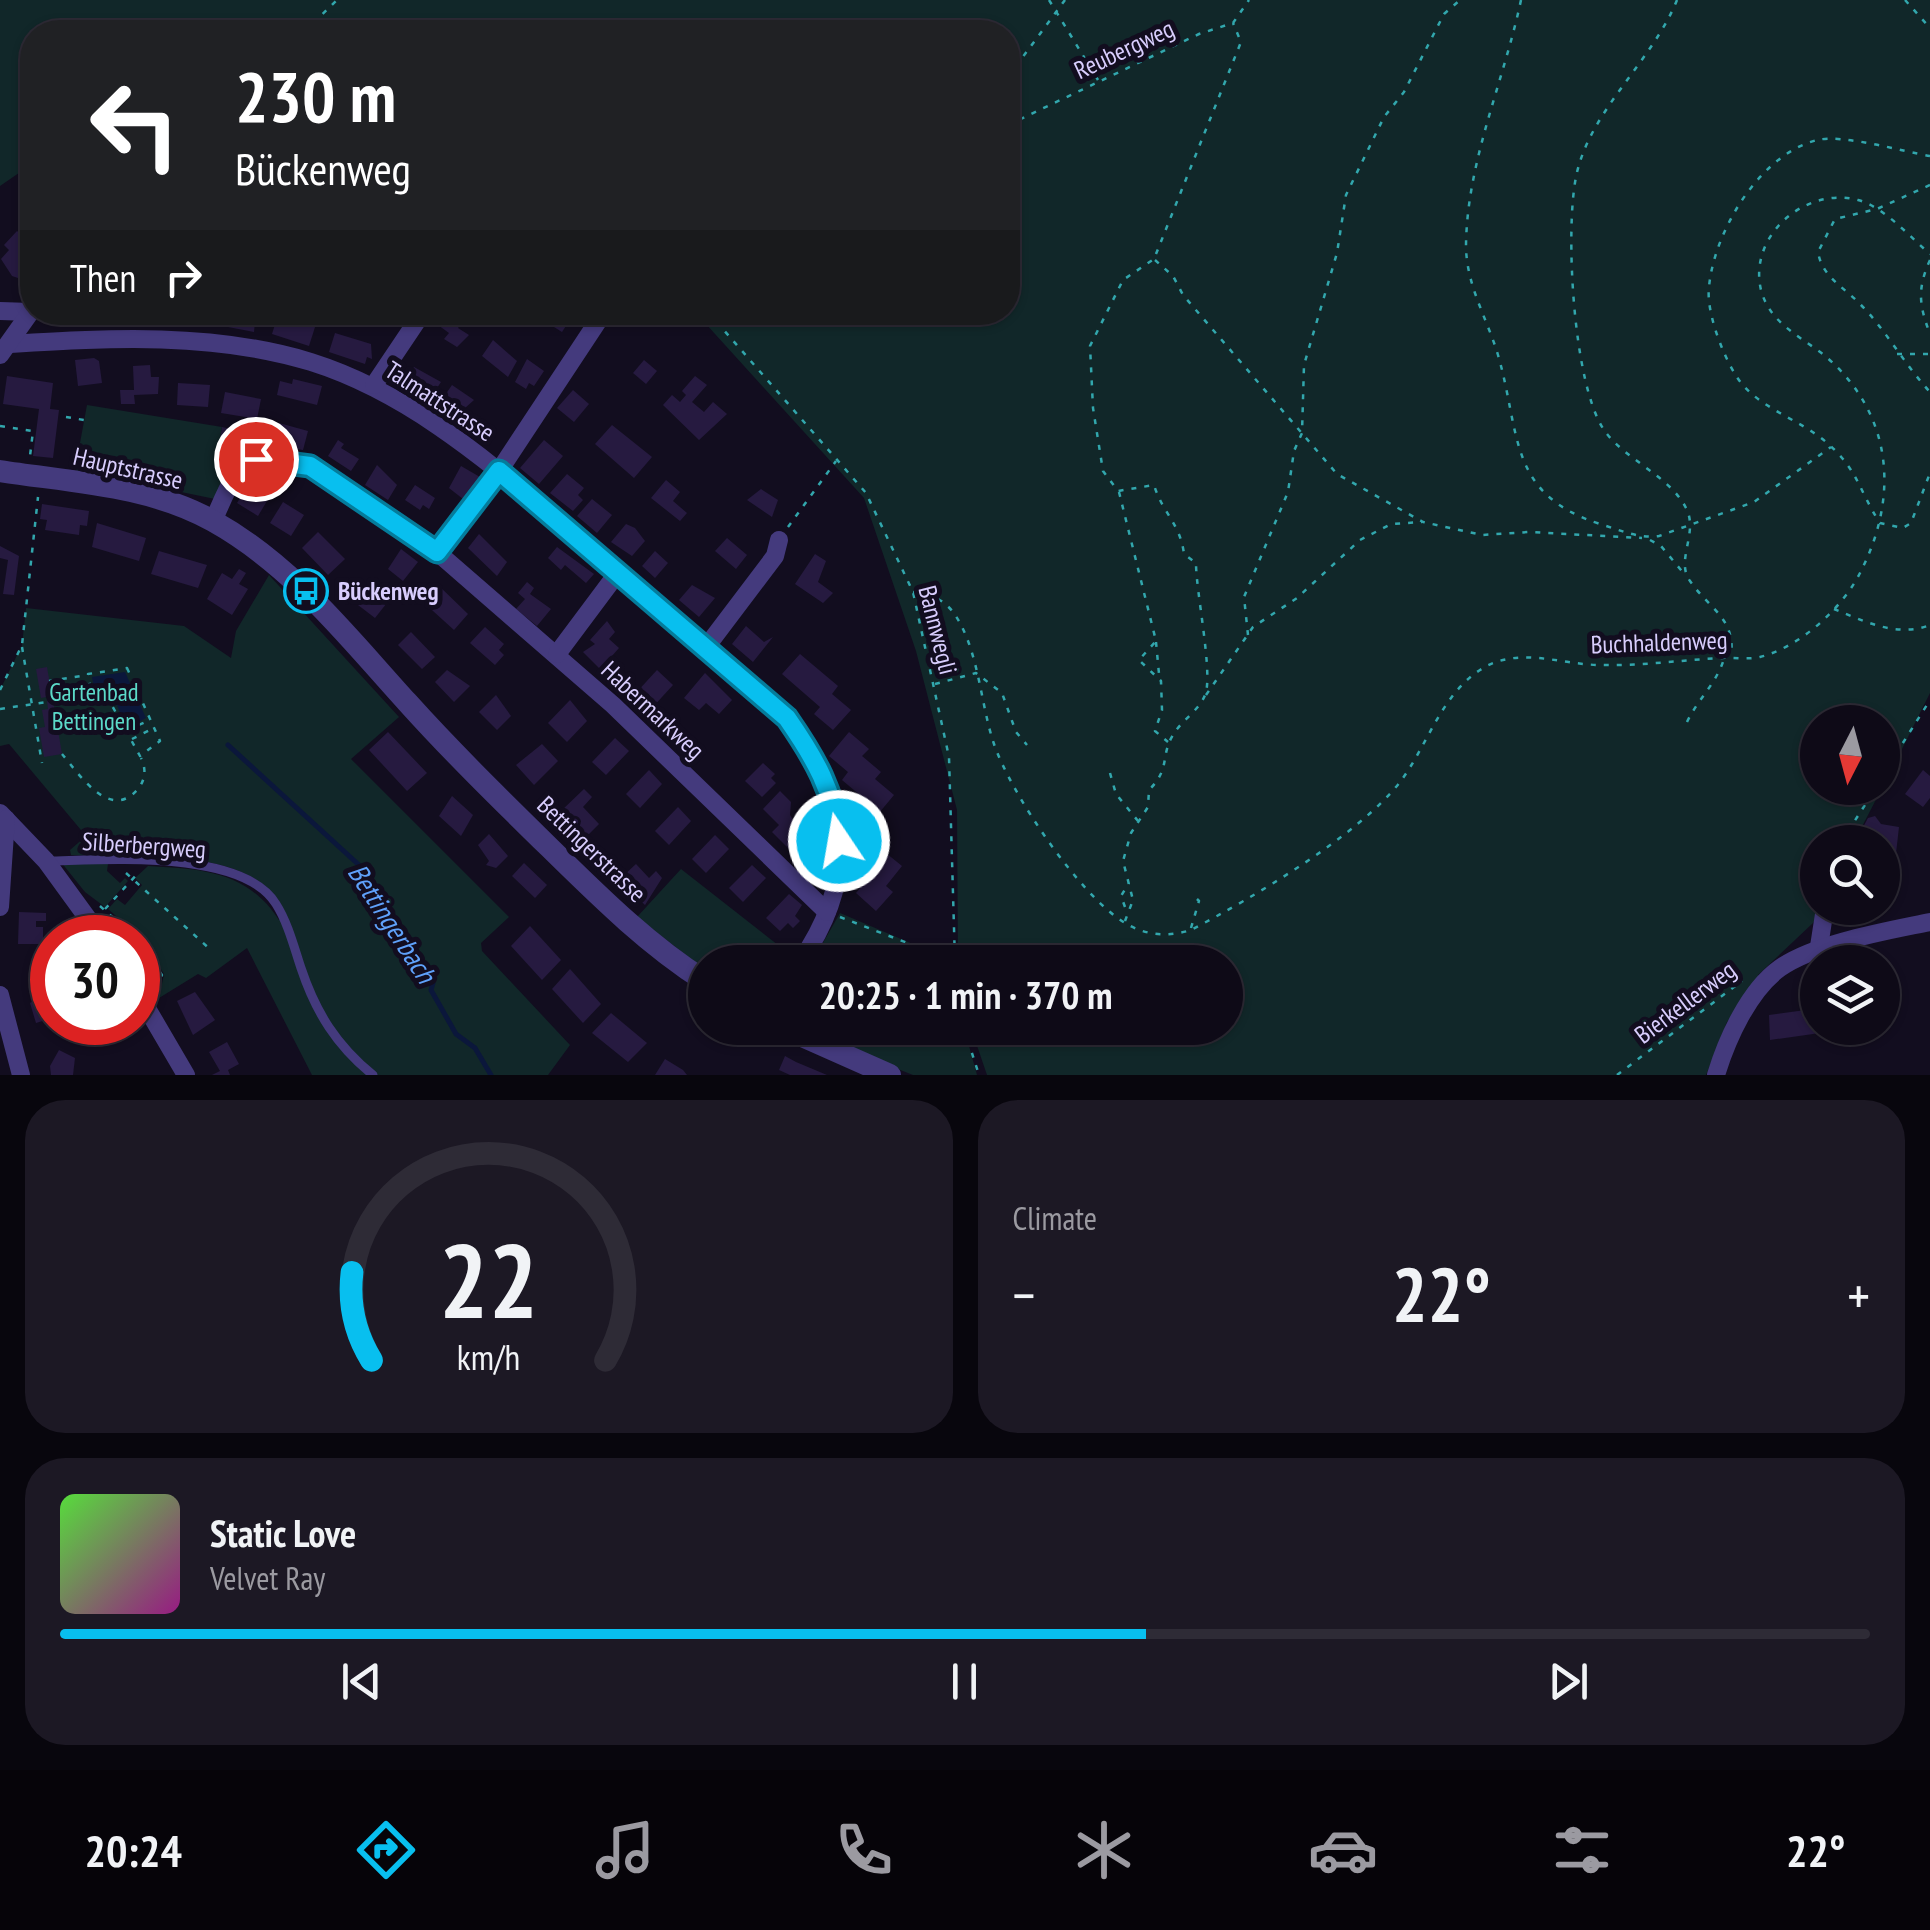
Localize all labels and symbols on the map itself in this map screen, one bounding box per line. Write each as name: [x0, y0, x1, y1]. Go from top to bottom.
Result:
street label: Reubergweg: [1069, 12, 1179, 86]
street label: Talmattstrasse: [379, 354, 501, 448]
pin: [214, 417, 299, 502]
street label: Hauptstrasse: [70, 440, 186, 496]
bus stop icon: Bückenweg: [283, 568, 329, 614]
place label: Bückenweg: [338, 575, 439, 607]
street label: Bannwegli: [912, 582, 964, 678]
street label: Buchhaldenweg: [1590, 624, 1728, 660]
street label: Habermarkweg: [595, 654, 711, 766]
park label: Gartenbad Bettingen: [49, 676, 139, 737]
north arrow: [1800, 705, 1900, 805]
street label: Bettingerstrasse: [531, 789, 653, 909]
position arrow: [787, 789, 891, 893]
street label: Silberbergweg: [81, 825, 207, 865]
water label: Bettingerbach: [340, 856, 446, 991]
speed limit sign: 30: [30, 915, 160, 1045]
street label: Bierkellerweg: [1628, 954, 1742, 1050]

